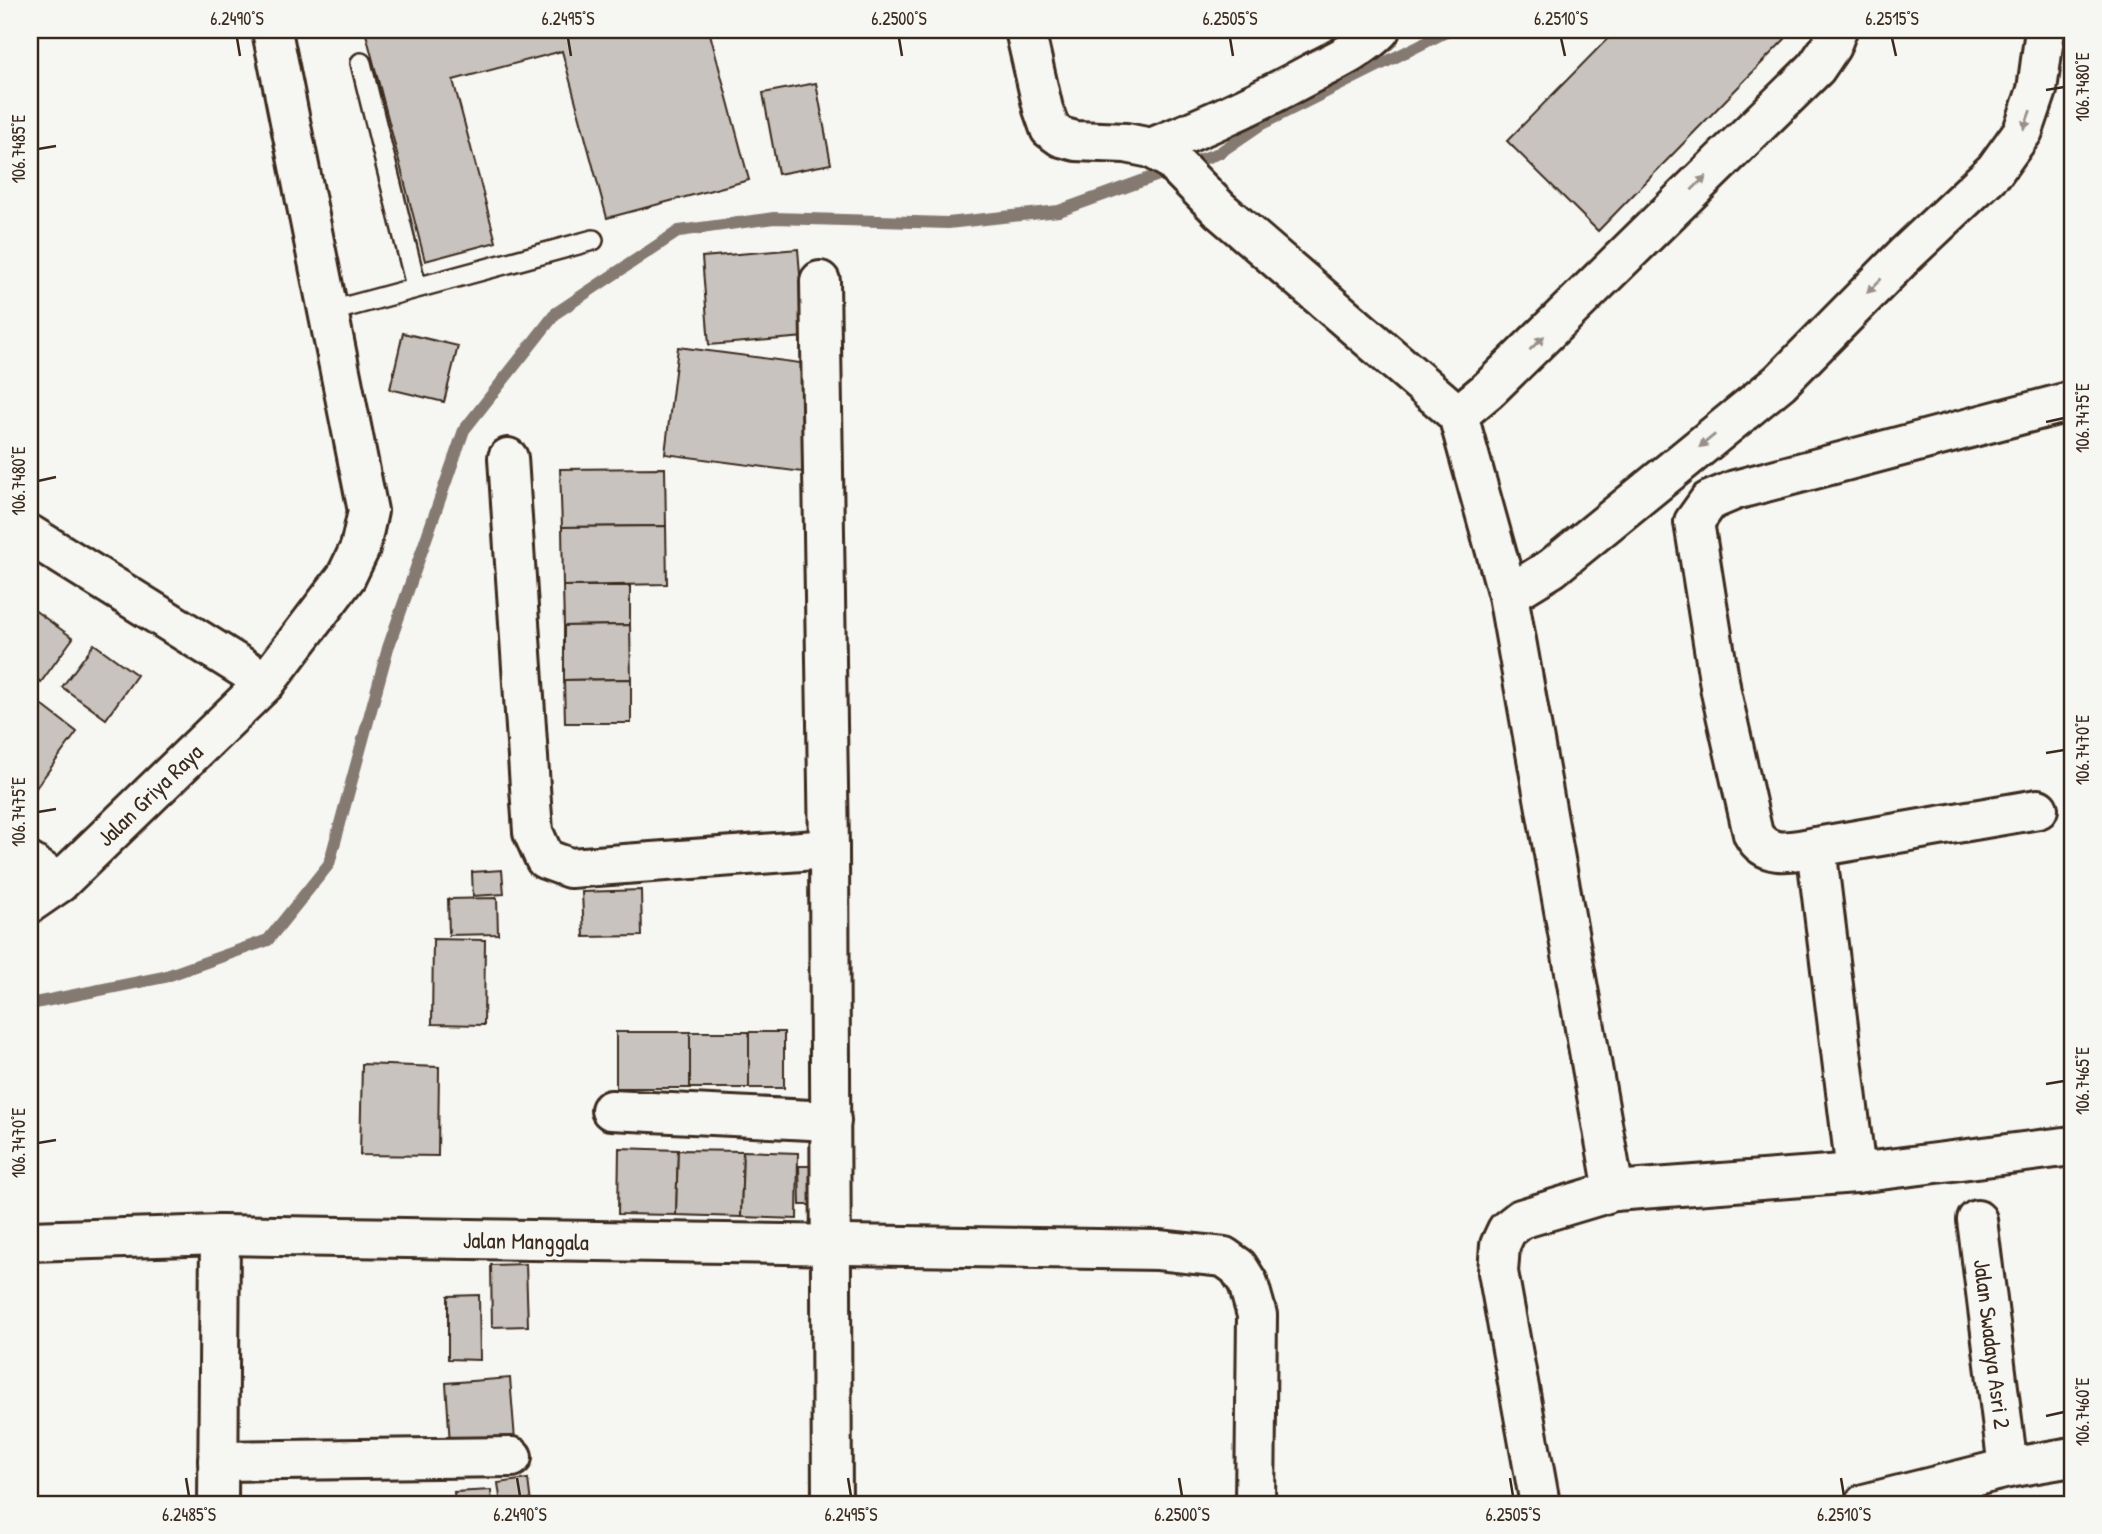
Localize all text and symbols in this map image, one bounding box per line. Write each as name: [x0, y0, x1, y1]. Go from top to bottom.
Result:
text: 6.2490°S: [210, 6, 264, 31]
text: 6.2495°S: [542, 6, 594, 31]
text: 6.2500°S: [871, 6, 927, 31]
text: 6.2505°S: [1202, 6, 1258, 31]
text: 6.2510°S: [1534, 6, 1588, 31]
text: 6.2515°S: [1865, 6, 1919, 31]
text: 106.7480°E: [2070, 52, 2095, 122]
one-way arrow: [2021, 110, 2032, 131]
text: 106.7485°E: [6, 115, 31, 183]
one-way arrow: [1690, 176, 1707, 192]
one-way arrow: [1865, 278, 1882, 295]
one-way arrow: [1528, 334, 1545, 351]
text: 106.7475°E: [2070, 383, 2095, 453]
one-way arrow: [1699, 433, 1716, 448]
text: 106.7480°E: [6, 446, 31, 516]
text: 106.7470°E: [2070, 715, 2095, 785]
street label: Jalan Griya Raya: [90, 736, 209, 853]
text: 106.7475°E: [6, 777, 31, 847]
text: 106.7465°E: [2070, 1047, 2095, 1115]
text: 106.7470°E: [6, 1108, 31, 1178]
street label: Jalan Manggala: [463, 1224, 589, 1257]
street label: Jalan Swadaya Asri 2: [1967, 1257, 2018, 1431]
text: 106.7460°E: [2070, 1378, 2095, 1446]
text: 6.2485°S: [162, 1502, 216, 1527]
text: 6.2490°S: [493, 1502, 547, 1527]
text: 6.2495°S: [825, 1502, 877, 1527]
text: 6.2500°S: [1154, 1502, 1210, 1527]
text: 6.2505°S: [1485, 1502, 1541, 1527]
text: 6.2510°S: [1817, 1502, 1871, 1527]

